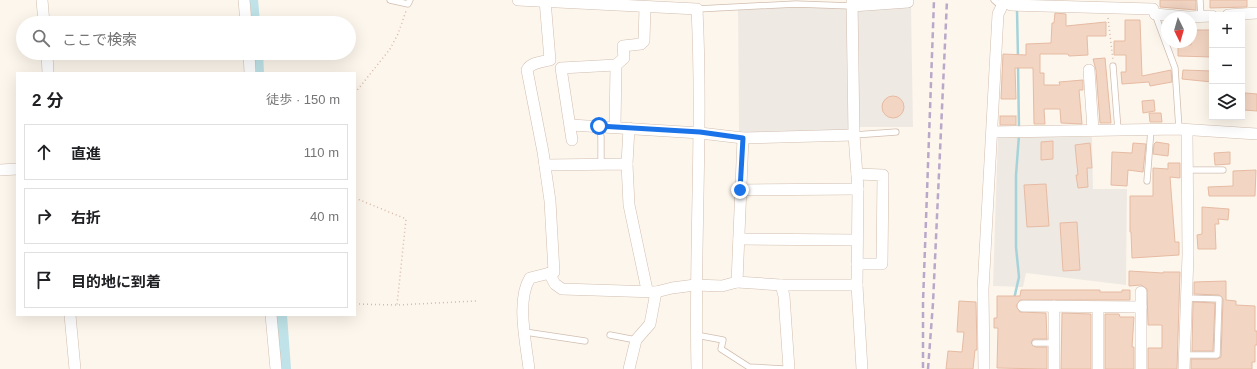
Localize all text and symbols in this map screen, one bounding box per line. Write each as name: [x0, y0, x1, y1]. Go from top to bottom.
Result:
north arrow: [1161, 12, 1197, 48]
map controls: [1209, 12, 1245, 120]
button: +: [1209, 12, 1245, 48]
search box: [16, 16, 356, 60]
icon: search: [30, 27, 52, 49]
text: ここで検索: [62, 31, 137, 48]
button: −: [1209, 48, 1245, 84]
button: layers: [1209, 84, 1245, 120]
text: 2 分: [32, 91, 63, 110]
text: 徒歩 · 150 m: [266, 92, 340, 107]
route start: [590, 117, 608, 135]
icon: ahead: [33, 141, 55, 163]
text: 直進: [71, 145, 101, 162]
text: 110 m: [304, 145, 339, 160]
route end: [731, 181, 749, 199]
icon: right: [33, 205, 55, 227]
text: 右折: [71, 209, 101, 226]
text: 40 m: [310, 209, 339, 224]
icon: arrive: [33, 269, 55, 291]
text: 目的地に到着: [71, 273, 161, 290]

